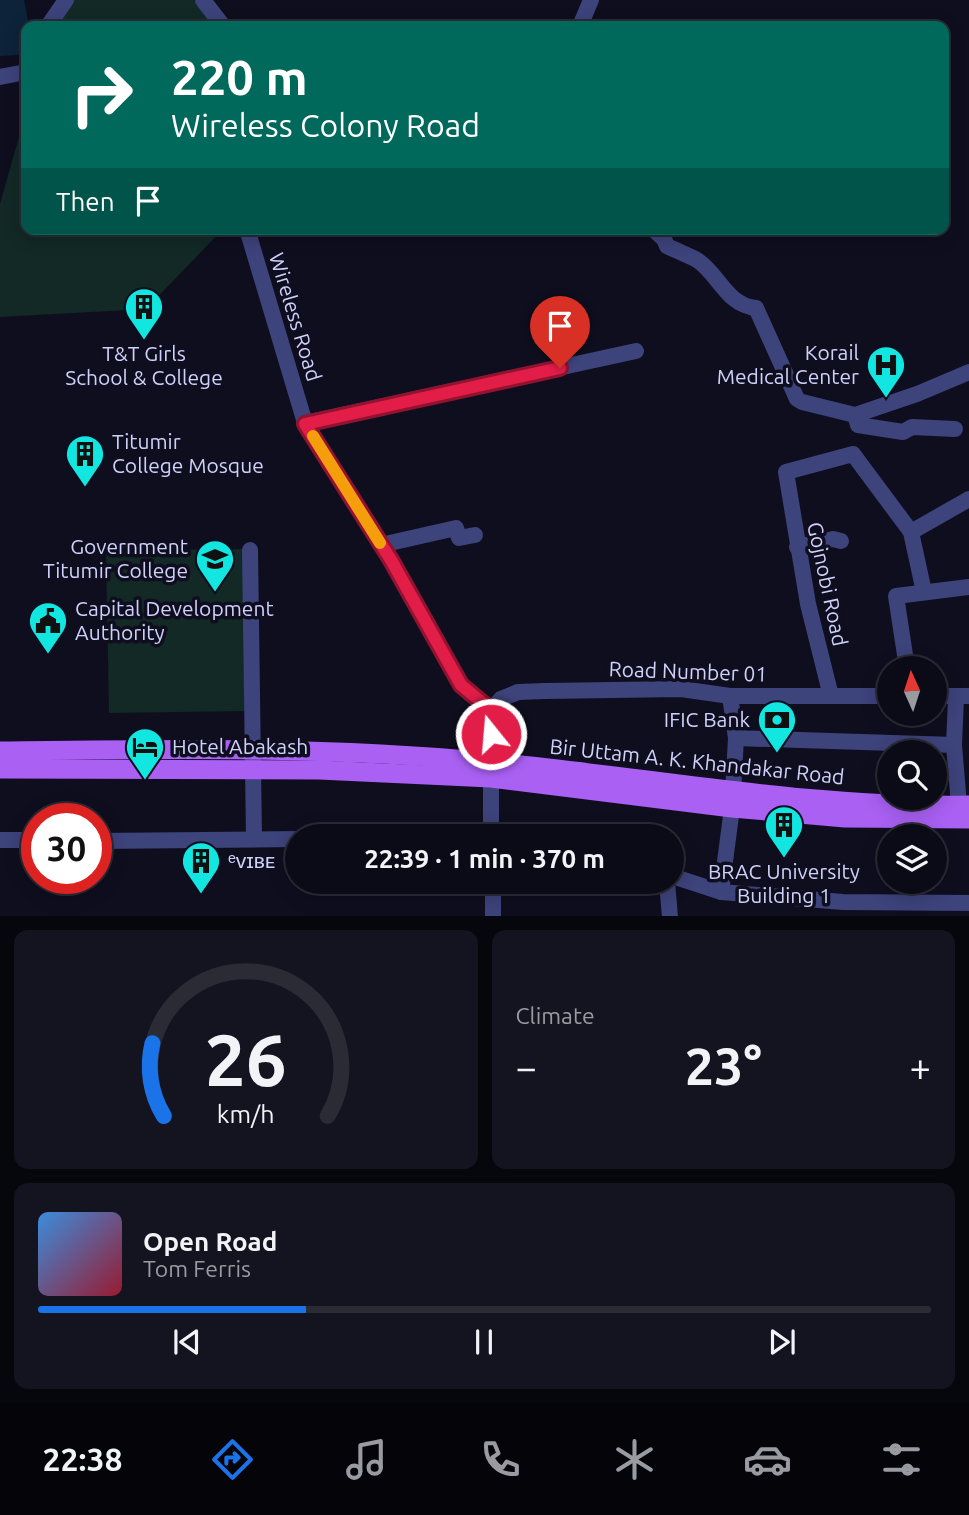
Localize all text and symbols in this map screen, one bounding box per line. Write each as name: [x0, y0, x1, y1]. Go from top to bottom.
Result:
icon: right: [56, 49, 147, 140]
text: 220 m: [171, 49, 308, 104]
text: Wireless Colony Road: [171, 107, 480, 143]
icon: arrive: [129, 182, 167, 220]
text: Then: [56, 187, 115, 216]
street label: Wireless Road: [265, 250, 327, 384]
building icon: T&T Girls School & College: [123, 286, 165, 341]
pin: [530, 296, 590, 368]
icon: arrive: [541, 307, 579, 345]
place label: Korail Medical Center: [717, 340, 859, 388]
place label: T&T Girls School & College: [65, 341, 223, 389]
hospital icon: Korail Medical Center: [865, 344, 907, 399]
place label: Titumir College Mosque: [112, 429, 264, 477]
building icon: Titumir College Mosque: [64, 433, 106, 488]
street label: Gojnobi Road: [803, 520, 853, 648]
place label: Government Titumir College: [43, 534, 188, 582]
school or university icon: Government Titumir College: [194, 538, 236, 593]
place label: Capital Development Authority: [75, 596, 274, 644]
public building icon: Capital Development Authority: [27, 600, 69, 655]
street label: Road Number 01: [608, 656, 768, 686]
north arrow: [877, 656, 947, 726]
map controls: [877, 656, 947, 894]
position arrow: [454, 697, 528, 771]
bank icon: IFIC Bank: [756, 699, 798, 754]
place label: IFIC Bank: [664, 707, 750, 731]
hotel icon: Hotel Abakash: [124, 726, 166, 781]
place label: Hotel Abakash: [172, 734, 308, 758]
street label: Bir Uttam A. K. Khandakar Road: [549, 734, 846, 788]
button: search: [877, 740, 947, 810]
speed limit sign: 30: [21, 803, 112, 894]
building icon: BRAC University Building 1: [763, 804, 805, 859]
button: layers: [877, 824, 947, 894]
building icon: ᵉᴠɪʙᴇ: [180, 840, 222, 895]
text: 22:39 · 1 min · 370 m: [364, 844, 605, 873]
place label: ᵉᴠɪʙᴇ: [228, 848, 275, 872]
place label: BRAC University Building 1: [708, 859, 860, 907]
text: Climate: [516, 1003, 595, 1028]
text: 26: [205, 1018, 287, 1100]
text: 23°: [685, 1037, 762, 1095]
text: −: [516, 1046, 537, 1088]
text: +: [910, 1046, 931, 1088]
text: km/h: [217, 1099, 275, 1127]
text: Open Road: [143, 1227, 277, 1256]
text: Tom Ferris: [143, 1256, 251, 1281]
icon: previous: [168, 1323, 206, 1361]
icon: pause: [465, 1323, 503, 1361]
icon: next: [763, 1323, 801, 1361]
icon: directions: [208, 1435, 257, 1484]
icon: music: [342, 1435, 391, 1484]
icon: phone: [476, 1435, 525, 1484]
icon: climate: [610, 1435, 659, 1484]
icon: car: [743, 1435, 792, 1484]
icon: filters: [877, 1435, 926, 1484]
text: 22:38: [42, 1441, 123, 1477]

